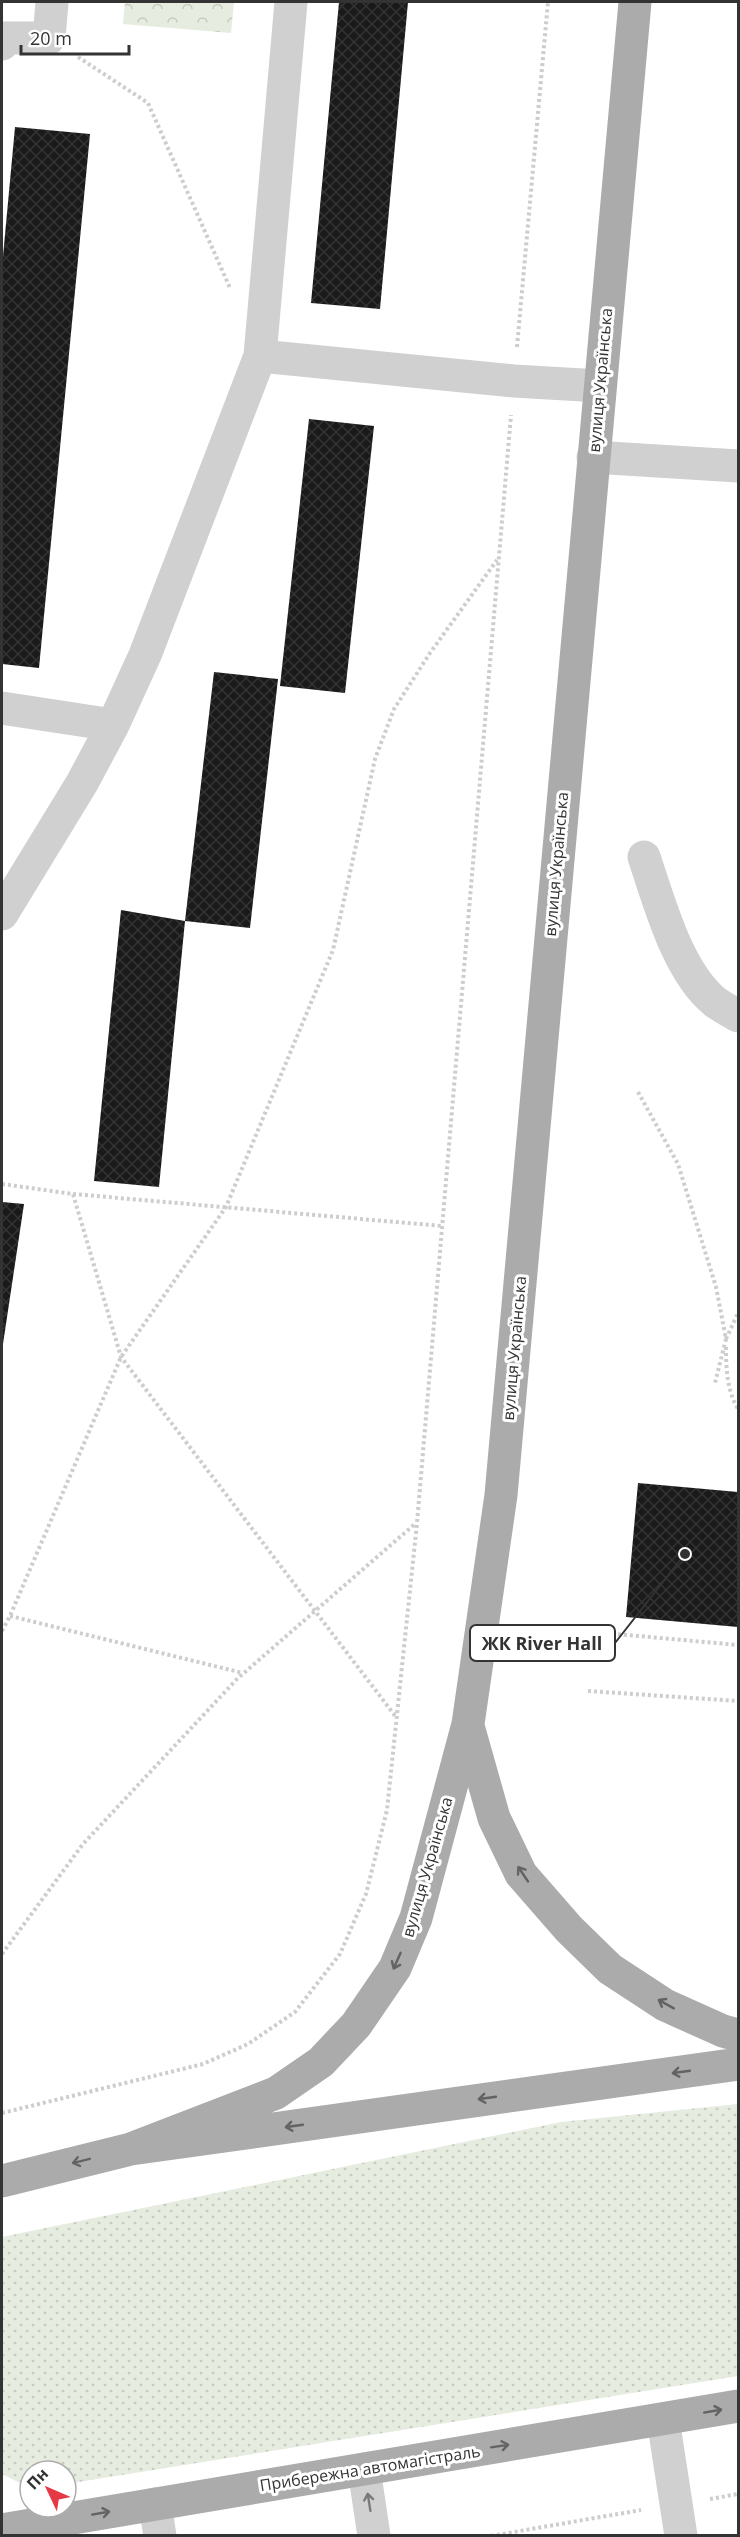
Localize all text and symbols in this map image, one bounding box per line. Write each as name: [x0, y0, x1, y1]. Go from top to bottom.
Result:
scale bar: [21, 18, 129, 56]
text: 20 m: [30, 26, 72, 50]
street label: вулиця Українська: [583, 307, 617, 453]
street label: вулиця Українська: [539, 791, 573, 937]
street label: вулиця Українська: [497, 1275, 531, 1421]
callout: ЖК River Hall: [470, 1625, 615, 1661]
text: ЖК River Hall: [482, 1631, 602, 1655]
street label: вулиця Українська: [396, 1794, 458, 1940]
one-way arrow: [517, 1866, 529, 1882]
one-way arrow: [391, 1952, 403, 1970]
one-way arrow: [657, 1998, 675, 2009]
one-way arrow: [671, 2067, 691, 2078]
one-way arrow: [478, 2093, 498, 2104]
one-way arrow: [285, 2120, 305, 2131]
one-way arrow: [72, 2156, 91, 2168]
one-way arrow: [703, 2405, 722, 2416]
street label: Прибережна автомагістраль: [258, 2440, 482, 2496]
one-way arrow: [490, 2440, 509, 2451]
north arrow: [18, 2459, 78, 2519]
text: Пн: [21, 2463, 53, 2494]
one-way arrow: [364, 2493, 375, 2513]
one-way arrow: [90, 2507, 110, 2518]

